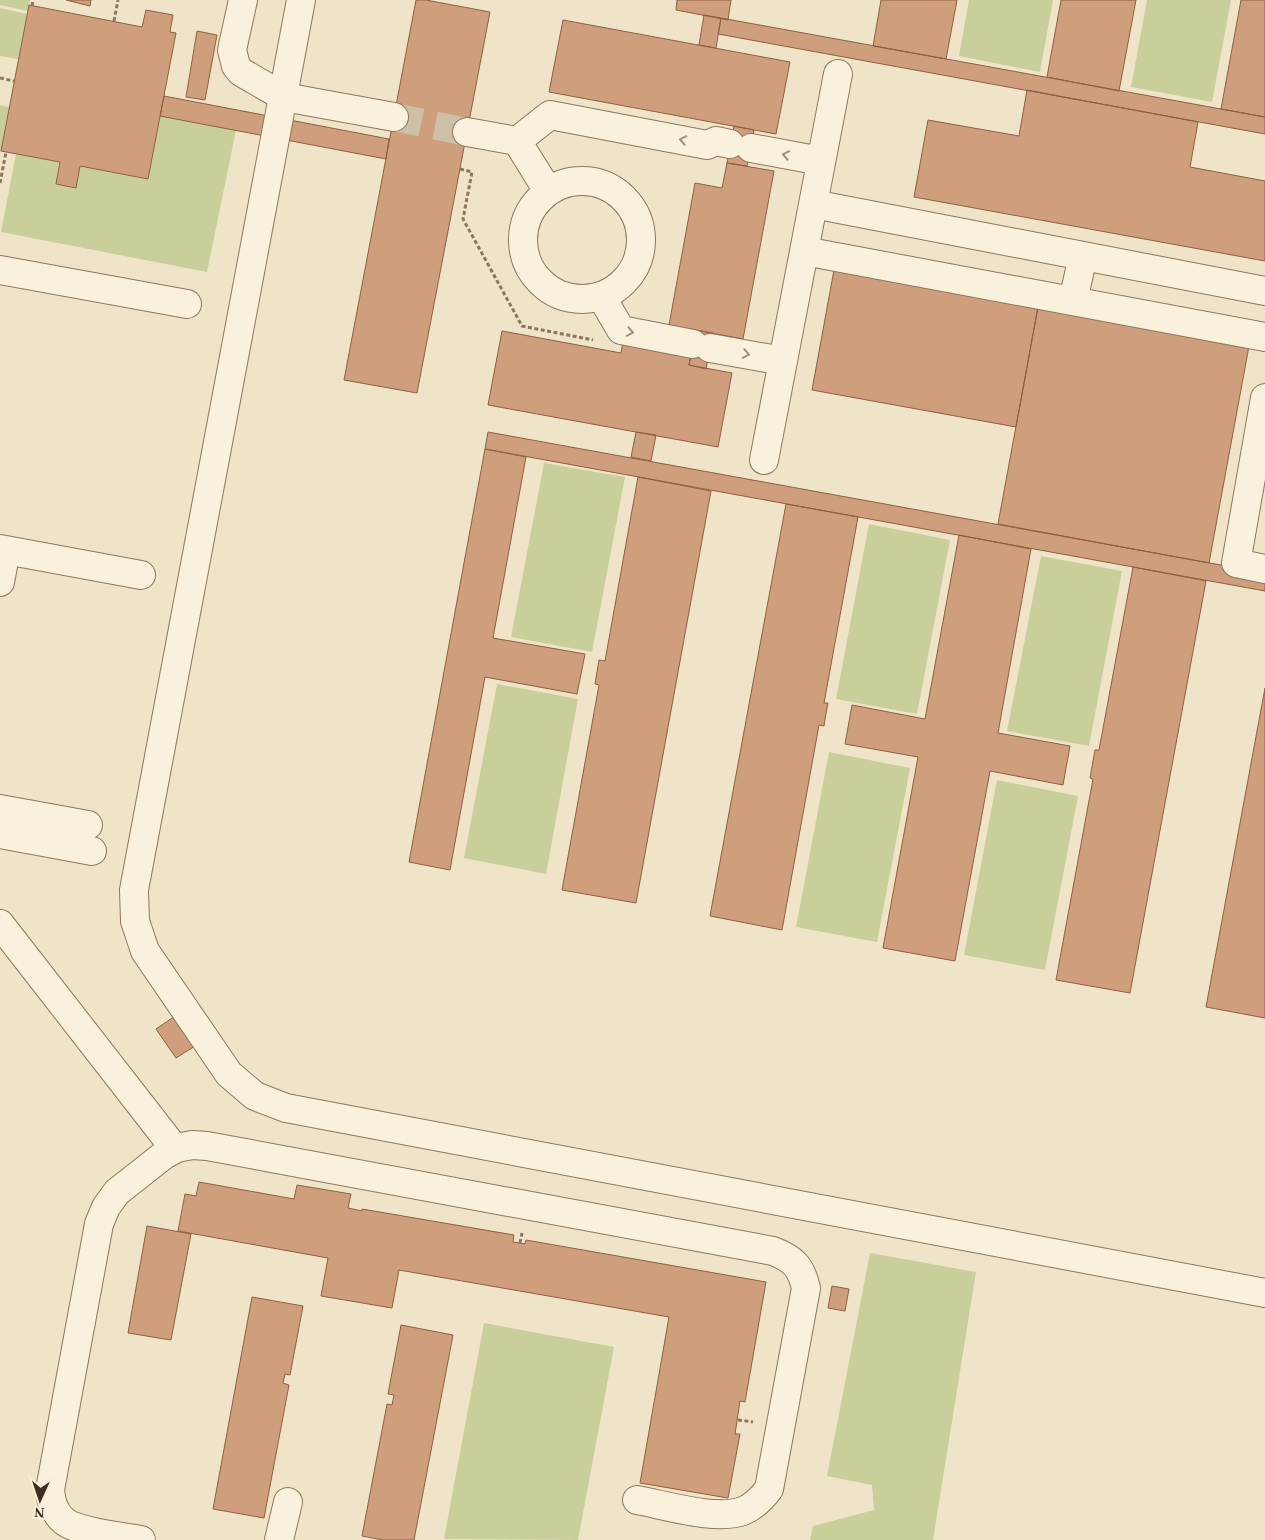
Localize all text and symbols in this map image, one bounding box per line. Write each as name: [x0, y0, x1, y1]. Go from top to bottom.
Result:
one-way arrow: [679, 135, 687, 145]
one-way arrow: [781, 150, 790, 160]
one-way arrow: [626, 326, 634, 337]
one-way arrow: [742, 349, 751, 359]
north arrow: [15, 1475, 65, 1525]
text: N: [34, 1505, 45, 1520]

